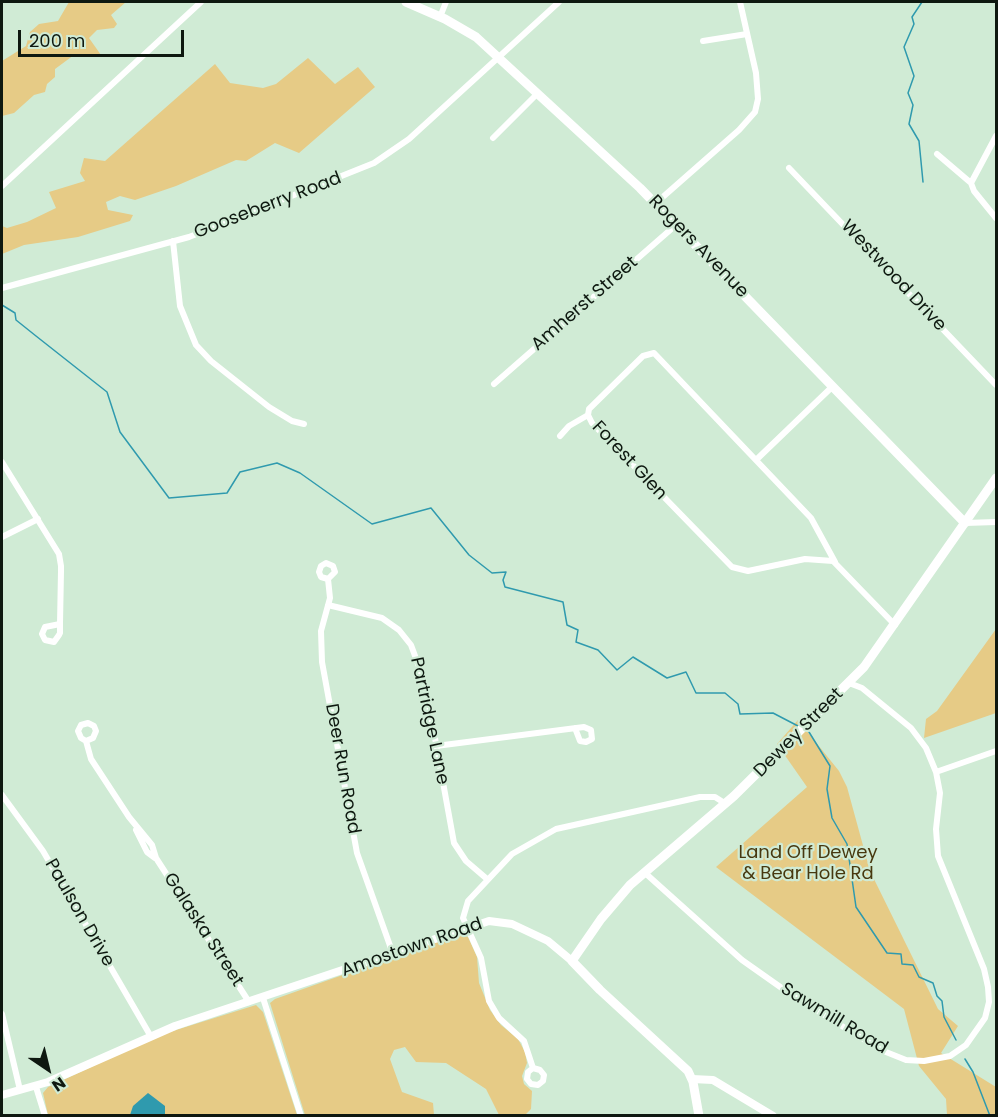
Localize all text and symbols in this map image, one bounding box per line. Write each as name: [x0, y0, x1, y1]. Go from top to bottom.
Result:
scale bar: [21, 18, 188, 56]
text: 200 m: [29, 28, 85, 53]
street label: Gooseberry Road: [191, 168, 345, 244]
street label: Rogers Avenue: [644, 191, 752, 303]
street label: Westwood Drive: [836, 216, 950, 336]
street label: Amherst Street: [528, 252, 642, 356]
street label: Forest Glen: [587, 417, 671, 505]
street label: Partridge Lane: [405, 655, 453, 787]
street label: Dewey Street: [750, 684, 848, 782]
street label: Deer Run Road: [320, 702, 364, 836]
park label: Land Off Dewey & Bear Hole Rd: [738, 842, 878, 884]
street label: Paulson Drive: [39, 855, 119, 971]
street label: Galaska Street: [158, 869, 248, 991]
street label: Amostown Road: [339, 914, 485, 982]
street label: Sawmill Road: [777, 979, 891, 1059]
north arrow: [18, 1039, 78, 1099]
text: N: [47, 1071, 70, 1097]

